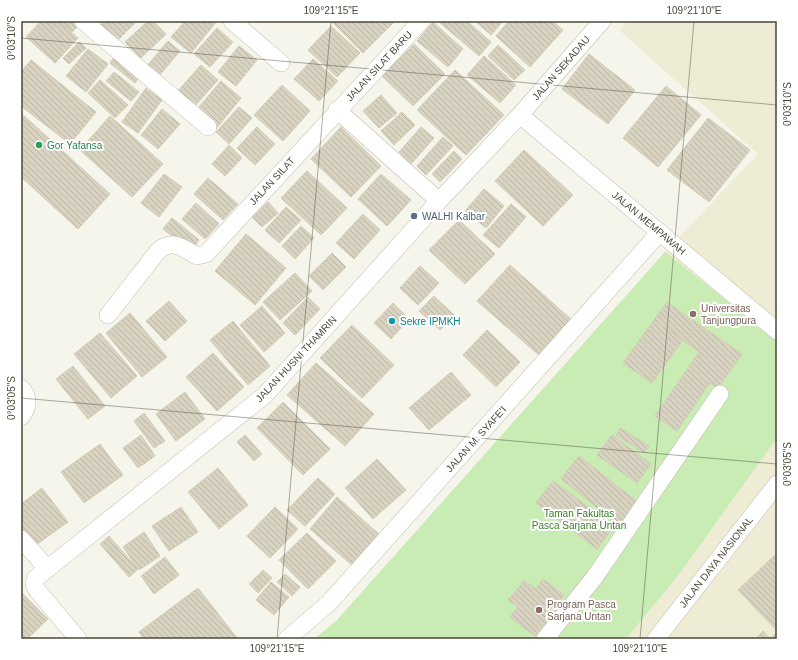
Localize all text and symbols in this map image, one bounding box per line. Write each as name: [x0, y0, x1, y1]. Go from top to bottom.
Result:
text: 109°21'15"E: [303, 5, 359, 16]
text: 109°21'10"E: [666, 5, 722, 16]
text: 0°03'10"S: [6, 16, 17, 60]
street label: JALAN SILAT BARU: [344, 29, 414, 103]
street label: JALAN SEKADAU: [530, 34, 592, 102]
text: 0°03'10"S: [782, 82, 793, 126]
marker: Gor Yafansa: [34, 140, 44, 150]
place label: Gor Yafansa: [47, 140, 103, 151]
street label: JALAN SILAT: [247, 155, 297, 207]
street label: JALAN MEMPAWAH: [610, 189, 688, 257]
marker: WALHI Kalbar: [409, 211, 419, 221]
place label: WALHI Kalbar: [422, 211, 486, 222]
place label: Universitas Tanjungpura: [701, 303, 756, 326]
marker: Universitas Tanjungpura: [688, 309, 698, 319]
street label: JALAN HUSNI THAMRIN: [253, 314, 339, 404]
marker: Sekre IPMKH: [387, 316, 397, 326]
place label: Sekre IPMKH: [400, 316, 461, 327]
text: 0°03'05"S: [6, 376, 17, 420]
street label: JALAN M. SYAFE'I: [444, 404, 508, 474]
text: 0°03'05"S: [782, 442, 793, 486]
park label: Taman Fakultas Pasca Sarjana Untan: [532, 508, 626, 531]
street label: JALAN DAYA NASIONAL: [677, 514, 755, 610]
place label: Program Pasca Sarjana Untan: [547, 599, 616, 622]
marker: Program Pasca Sarjana Untan: [534, 605, 544, 615]
text: 109°21'15"E: [249, 643, 305, 654]
text: 109°21'10"E: [612, 643, 668, 654]

